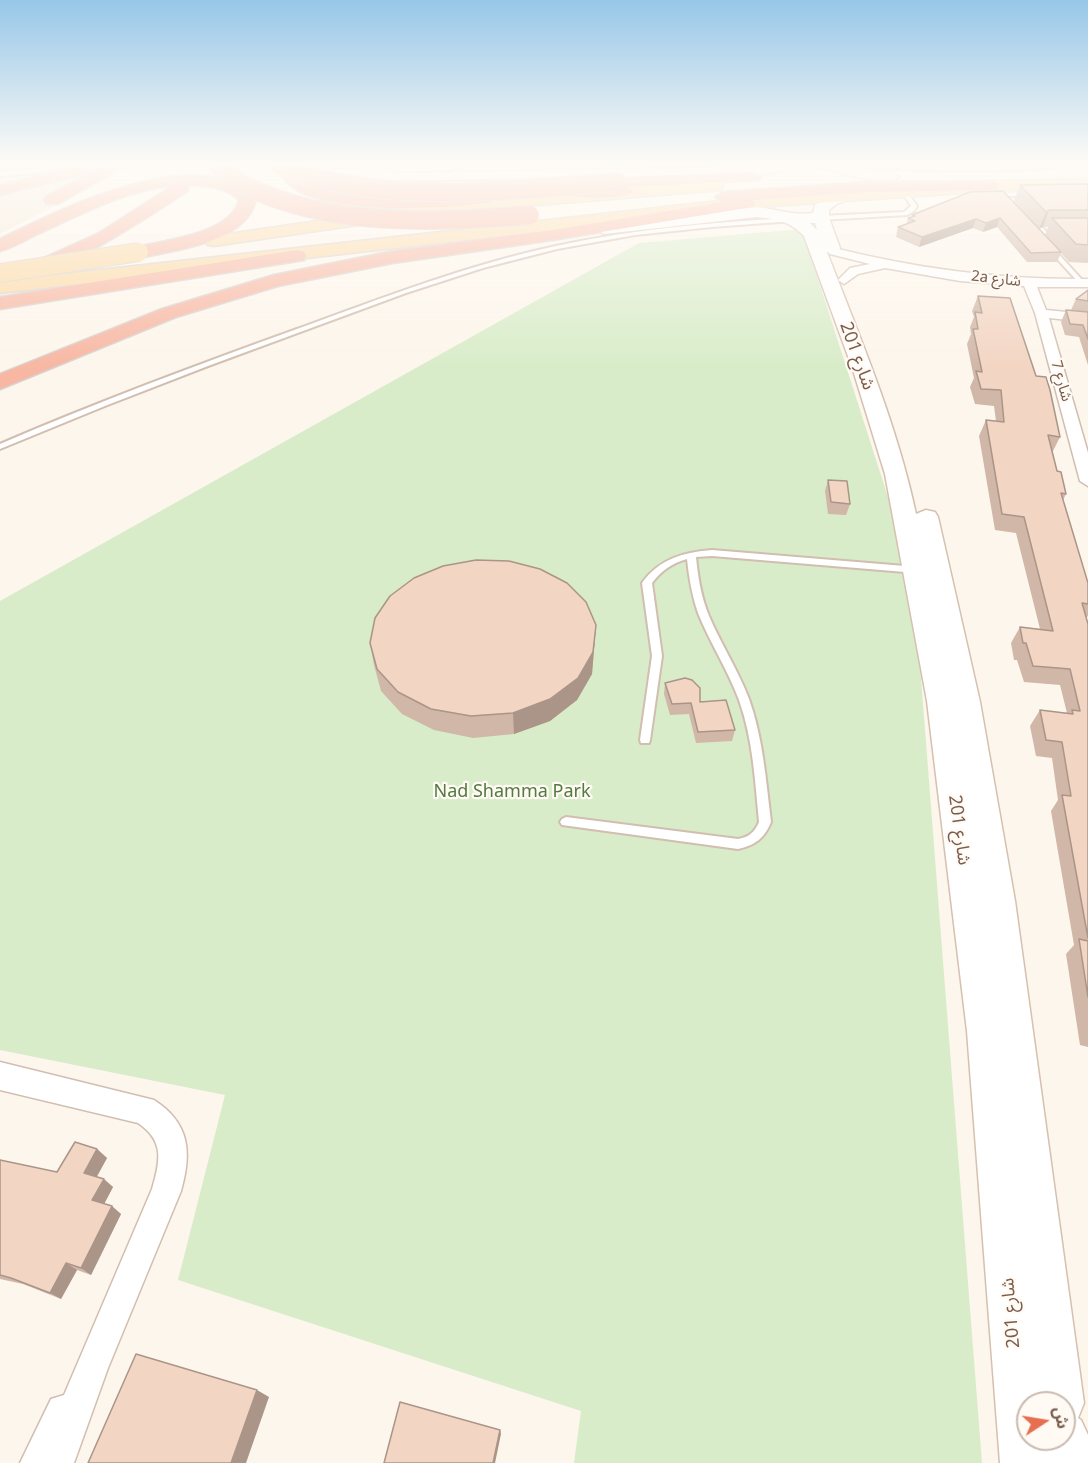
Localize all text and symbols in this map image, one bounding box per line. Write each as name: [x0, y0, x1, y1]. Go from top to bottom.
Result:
street label: 2a شارع: [970, 267, 1022, 291]
street label: شارع 201: [835, 319, 879, 393]
street label: شارع 7: [1047, 358, 1075, 404]
park label: Nad Shamma Park: [433, 781, 591, 803]
street label: شارع 201: [943, 794, 975, 866]
street label: شارع 201: [997, 1277, 1025, 1349]
north arrow: [1016, 1391, 1076, 1451]
text: ش: [1049, 1405, 1075, 1431]

